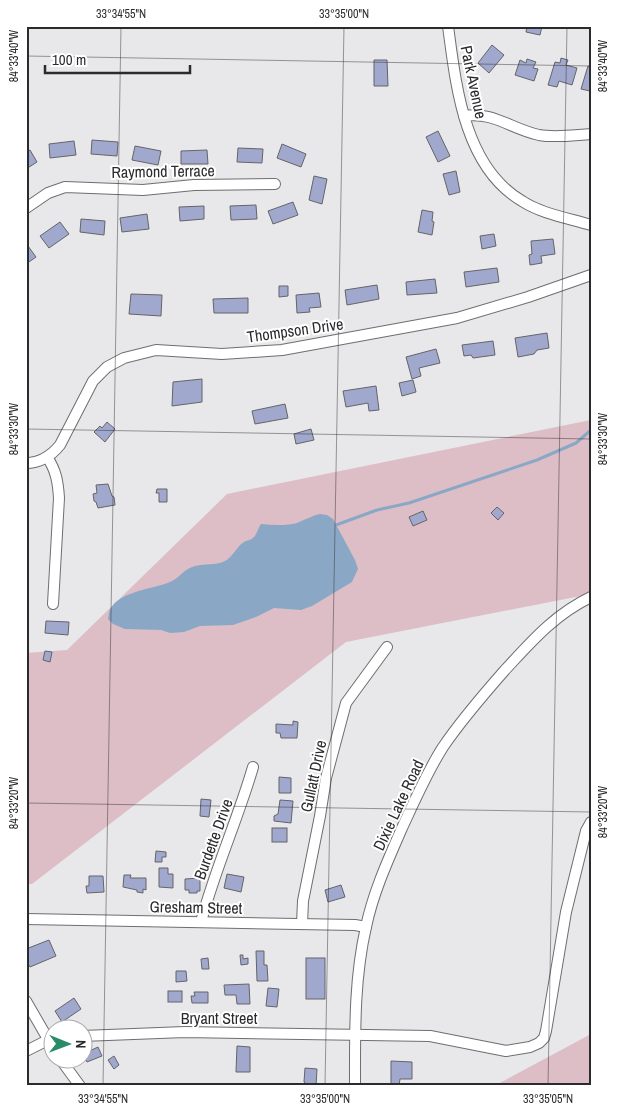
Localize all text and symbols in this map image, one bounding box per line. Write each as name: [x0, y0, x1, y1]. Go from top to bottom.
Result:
text: 33°34'55"N: [96, 6, 146, 22]
text: 33°35'00"N: [319, 6, 369, 22]
text: 84°33'40"W: [6, 29, 22, 82]
text: 84°33'40"W: [595, 39, 611, 92]
scale bar: [45, 42, 190, 74]
street label: Park Avenue: [456, 43, 492, 121]
text: 100 m: [52, 49, 86, 70]
street label: Raymond Terrace: [111, 159, 215, 183]
street label: Thompson Drive: [245, 312, 345, 348]
text: 84°33'30"W: [6, 402, 22, 455]
text: 84°33'30"W: [595, 412, 611, 465]
street label: Gullatt Drive: [295, 738, 331, 814]
street label: Dixie Lake Road: [367, 756, 429, 854]
text: 84°33'20"W: [6, 776, 22, 829]
text: 84°33'20"W: [595, 785, 611, 838]
street label: Burdette Drive: [188, 795, 238, 883]
street label: Gresham Street: [150, 895, 243, 919]
street label: Bryant Street: [181, 1007, 258, 1029]
north arrow: [42, 1020, 92, 1070]
text: N: [72, 1040, 90, 1049]
text: 33°34'55"N: [78, 1091, 128, 1107]
text: 33°35'00"N: [300, 1091, 350, 1107]
text: 33°35'05"N: [523, 1091, 573, 1107]

